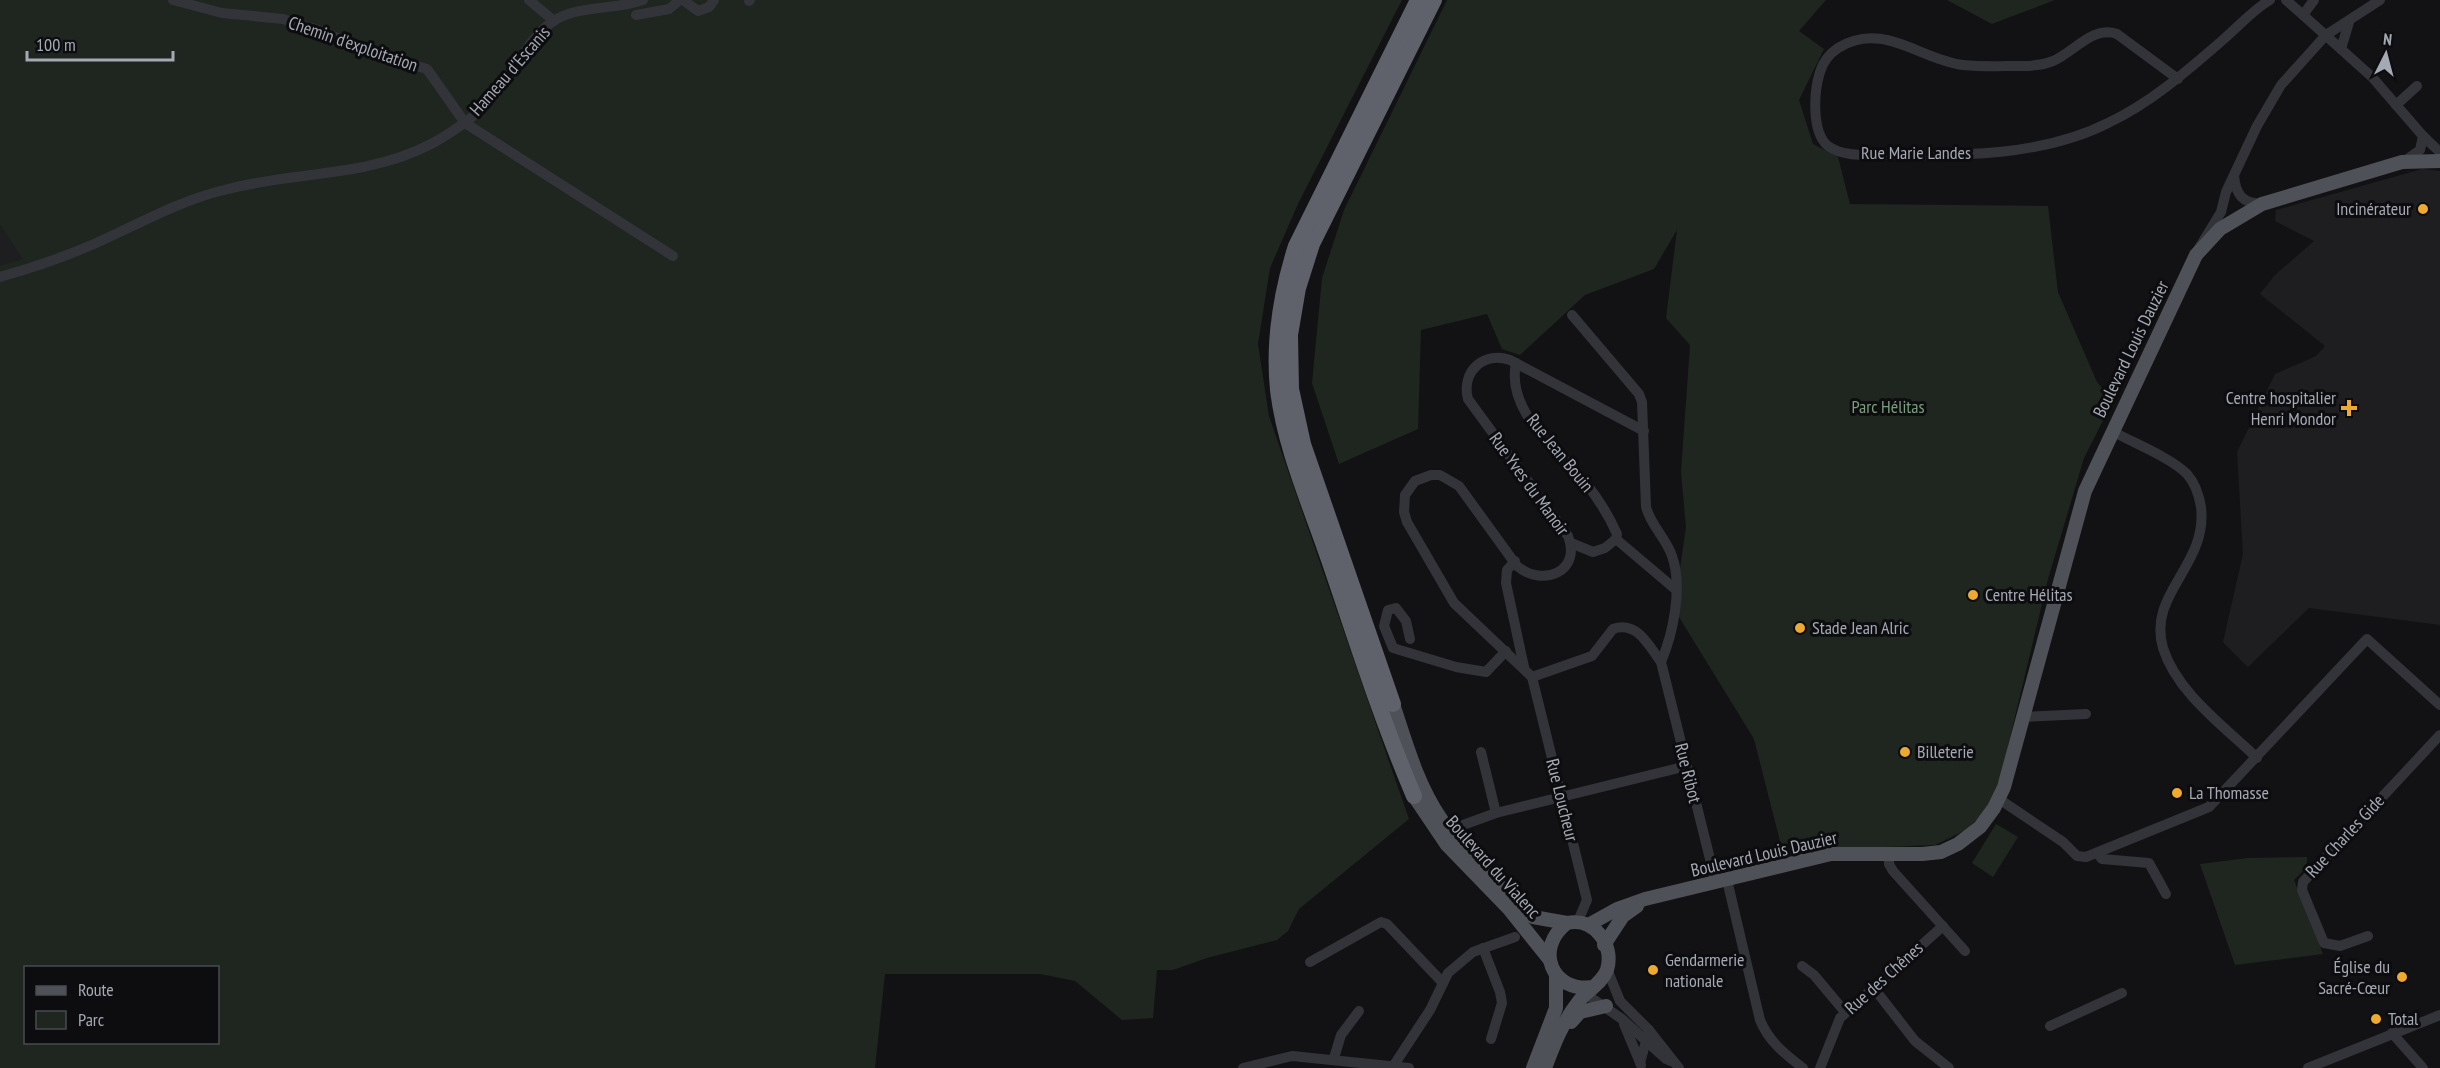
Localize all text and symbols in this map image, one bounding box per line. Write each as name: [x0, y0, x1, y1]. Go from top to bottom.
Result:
street label: Chemin d'exploitation: [285, 11, 421, 76]
street label: Hameau d'Escanis: [464, 21, 555, 120]
scale bar: [27, 24, 172, 62]
north arrow: [2356, 24, 2416, 84]
text: N: [2382, 29, 2393, 49]
text: 100 m: [36, 33, 76, 56]
street label: Rue Marie Landes: [1861, 141, 1971, 164]
place label: Incinérateur: [2336, 197, 2411, 220]
marker: Incinérateur: [2416, 202, 2430, 216]
street label: Boulevard Louis Dauzier: [2087, 277, 2174, 421]
place label: Centre hospitalier Henri Mondor: [2226, 386, 2336, 430]
park label: Parc Hélitas: [1851, 395, 1925, 418]
marker: Centre hospitalier Henri Mondor: [2340, 399, 2358, 417]
street label: Rue Jean Bouin: [1522, 409, 1599, 497]
street label: Rue Yves du Manoir: [1484, 428, 1575, 540]
place label: Centre Hélitas: [1985, 583, 2073, 606]
marker: Centre Hélitas: [1966, 588, 1980, 602]
place label: Stade Jean Alric: [1812, 616, 1910, 639]
marker: Stade Jean Alric: [1793, 621, 1807, 635]
place label: Billeterie: [1917, 740, 1974, 763]
street label: Rue Ribot: [1670, 741, 1707, 805]
marker: Billeterie: [1898, 745, 1912, 759]
street label: Rue Loucheur: [1541, 756, 1584, 844]
place label: La Thomasse: [2189, 781, 2269, 804]
marker: La Thomasse: [2170, 786, 2184, 800]
street label: Rue Charles Gide: [2300, 789, 2389, 882]
street label: Boulevard du Vialenc: [1441, 810, 1546, 923]
street label: Boulevard Louis Dauzier: [1689, 825, 1839, 882]
street label: Rue des Chênes: [1840, 936, 1928, 1019]
place label: Gendarmerie nationale: [1665, 948, 1745, 992]
place label: Église du Sacré-Cœur: [2318, 955, 2390, 999]
marker: Gendarmerie nationale: [1646, 963, 1660, 977]
legend: [24, 966, 219, 1044]
marker: Église du Sacré-Cœur: [2395, 970, 2409, 984]
text: Route: [78, 978, 114, 1001]
place label: Total: [2388, 1007, 2419, 1030]
text: Parc: [78, 1008, 105, 1031]
marker: Total: [2369, 1012, 2383, 1026]

